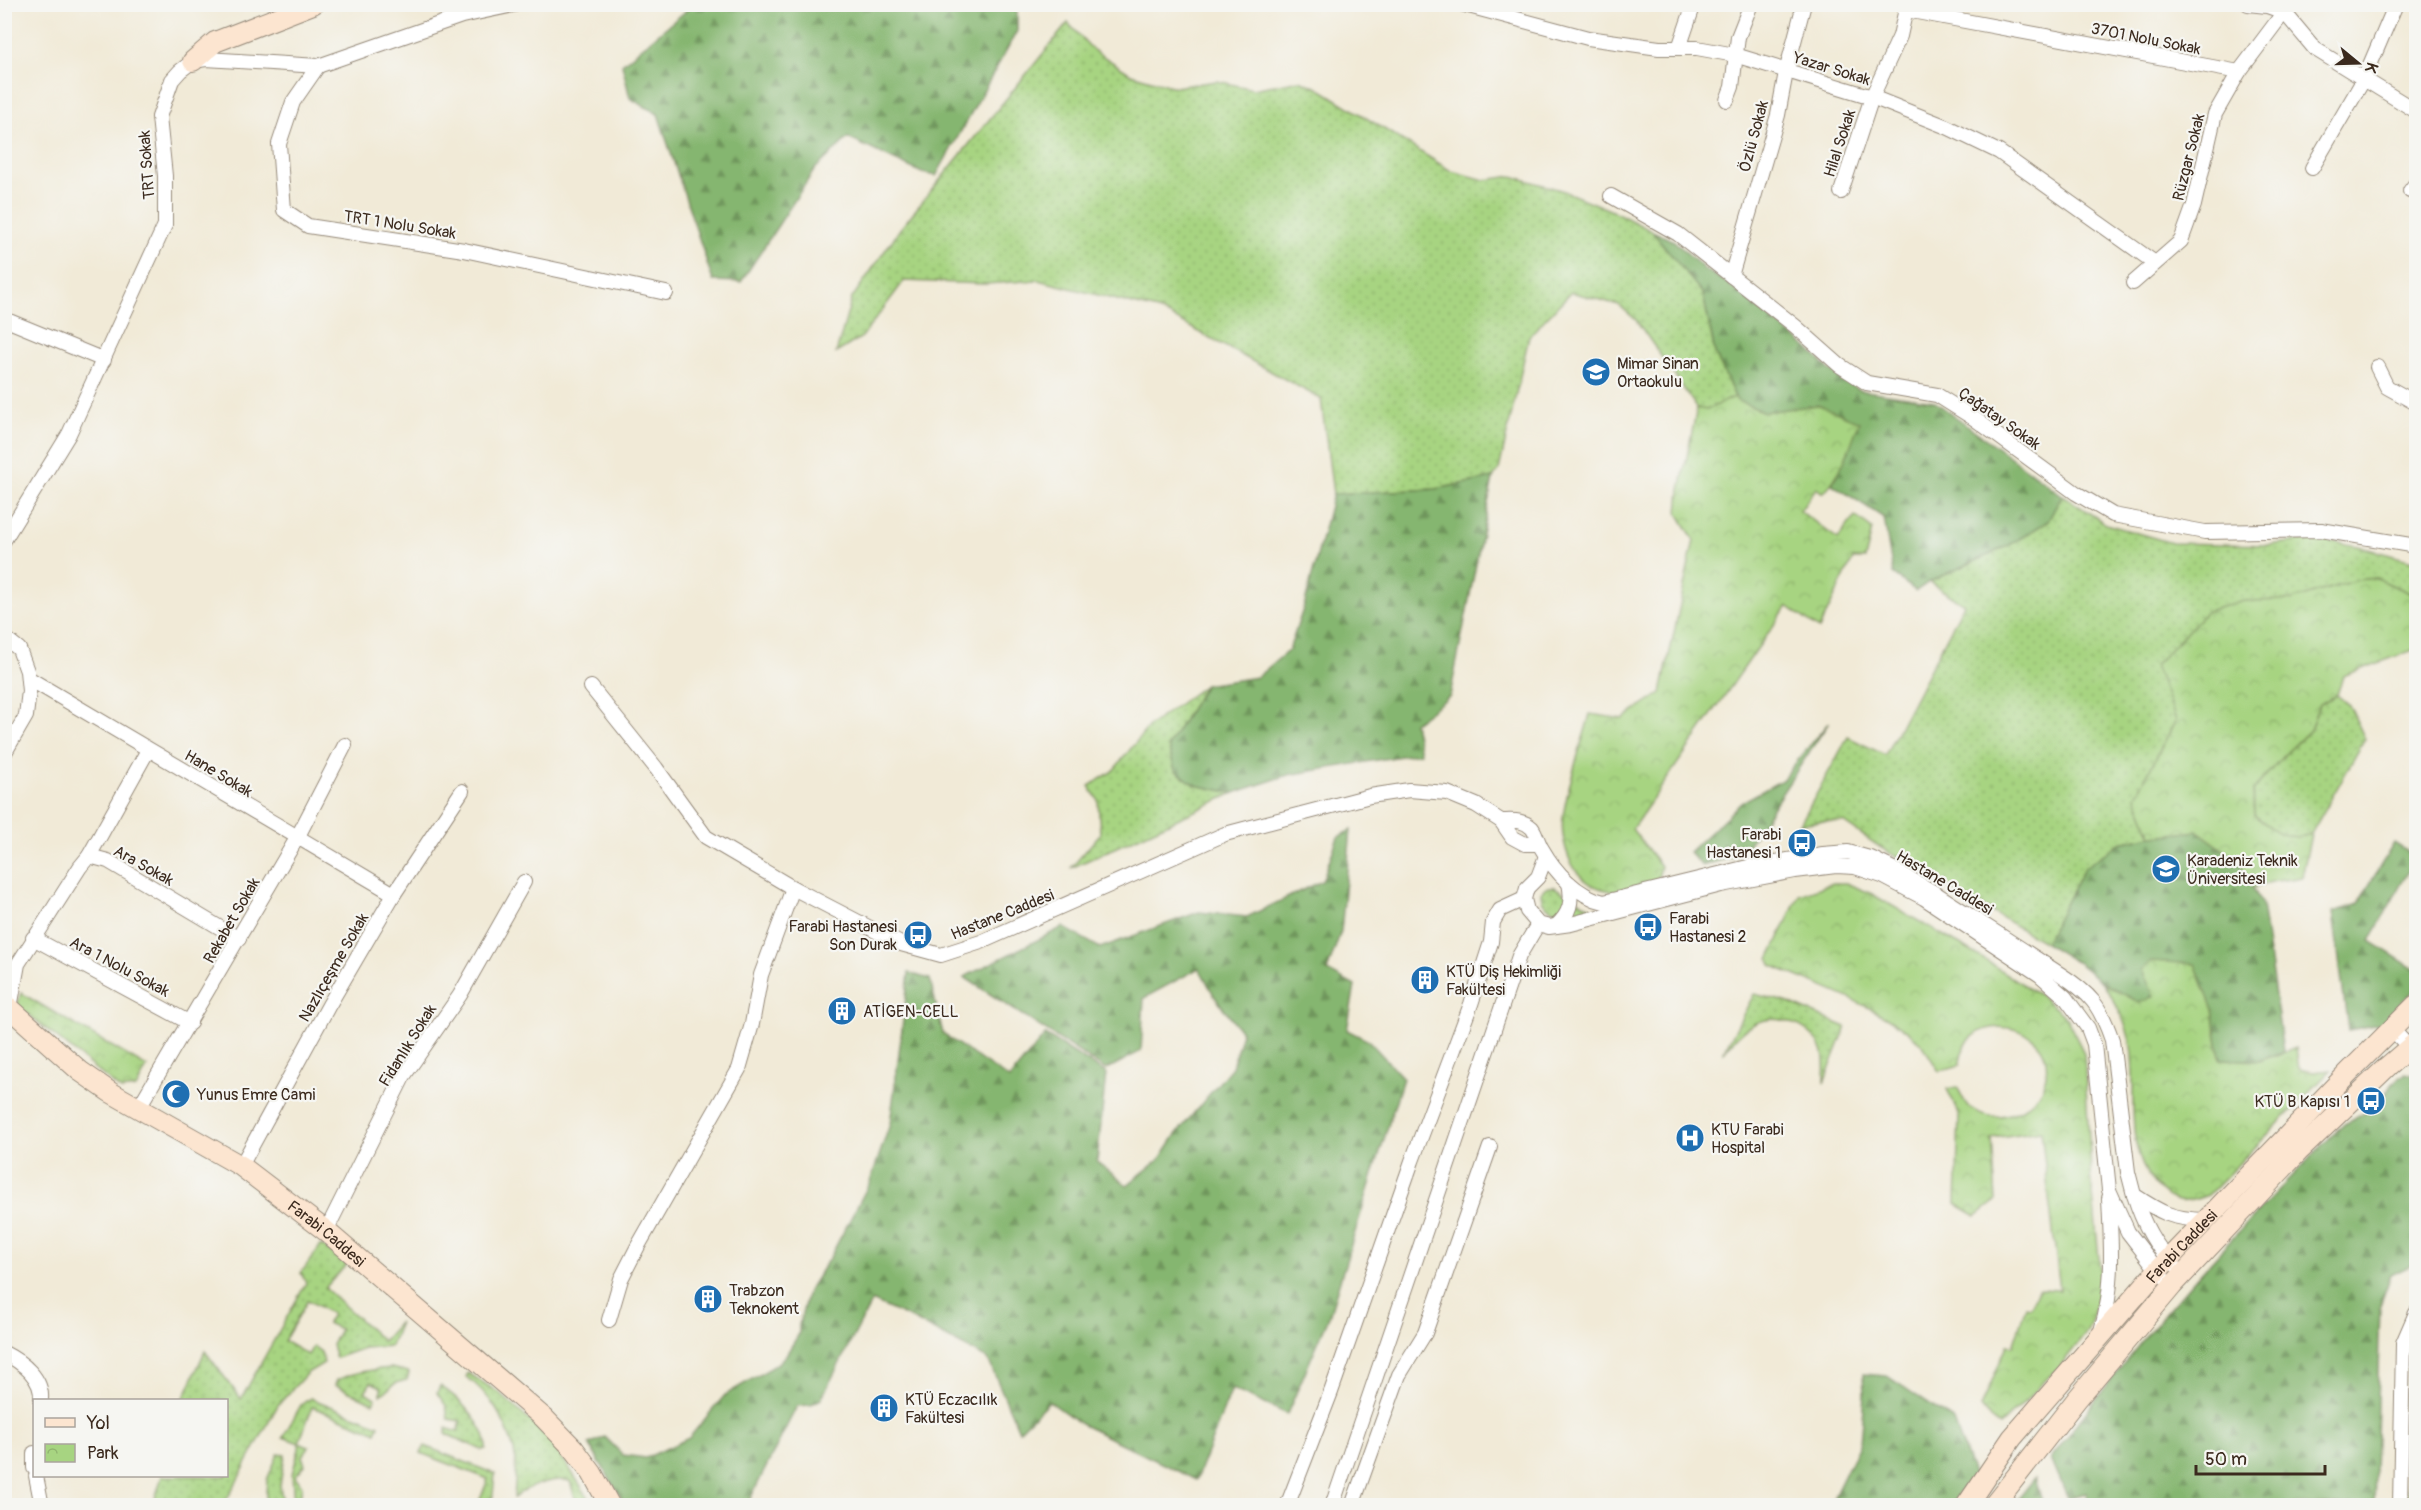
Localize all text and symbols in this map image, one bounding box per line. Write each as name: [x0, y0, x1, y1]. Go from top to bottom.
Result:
street label: 3701 Nolu Sokak: [2089, 19, 2203, 59]
north arrow: [2328, 33, 2388, 93]
street label: Yazar Sokak: [1790, 47, 1873, 90]
text: K: [2360, 60, 2382, 76]
street label: Özlü Sokak: [1735, 98, 1773, 174]
street label: Hilal Sokak: [1820, 107, 1860, 180]
street label: Rüzgar Sokak: [2168, 111, 2210, 203]
street label: TRT Sokak: [135, 129, 159, 200]
street label: TRT 1 Nolu Sokak: [342, 206, 458, 244]
place label: Mimar Sinan Ortaokulu: [1617, 354, 1699, 392]
school or university icon: Mimar Sinan Ortaokulu: [1580, 356, 1612, 388]
street label: Çağatay Sokak: [1954, 383, 2045, 455]
street label: Hane Sokak: [181, 746, 257, 802]
place label: Farabi Hastanesi 1: [1706, 825, 1781, 863]
bus stop icon: Farabi Hastanesi 1: [1786, 827, 1818, 859]
street label: Ara Sokak: [110, 841, 177, 891]
street label: Hastane Caddesi: [1892, 846, 1997, 920]
place label: Karadeniz Teknik Üniversitesi: [2187, 851, 2298, 889]
school or university icon: Karadeniz Teknik Üniversitesi: [2150, 853, 2182, 885]
street label: Rekabet Sokak: [199, 874, 265, 967]
street label: Hastane Caddesi: [948, 885, 1057, 945]
street label: Nazlıçeşme Sokak: [295, 909, 373, 1025]
place label: Farabi Hastanesi 2: [1669, 909, 1747, 947]
bus stop icon: Farabi Hastanesi 2: [1632, 911, 1664, 943]
place label: Farabi Hastanesi Son Durak: [788, 917, 897, 955]
bus stop icon: Farabi Hastanesi Son Durak: [902, 919, 934, 951]
street label: Ara 1 Nolu Sokak: [66, 932, 173, 1002]
place label: KTÜ Diş Hekimliği Fakültesi: [1446, 962, 1561, 1000]
building icon: KTÜ Diş Hekimliği Fakültesi: [1409, 964, 1441, 996]
building icon: ATİGEN-CELL: [826, 995, 858, 1027]
street label: Fidanlık Sokak: [375, 1000, 441, 1090]
place label: ATİGEN-CELL: [863, 1002, 959, 1022]
mosque icon: Yunus Emre Cami: [160, 1078, 192, 1110]
place label: Yunus Emre Cami: [196, 1085, 315, 1105]
bus stop icon: KTÜ B Kapısı 1: [2355, 1085, 2387, 1117]
place label: KTÜ B Kapısı 1: [2254, 1092, 2350, 1112]
place label: KTU Farabi Hospital: [1711, 1120, 1784, 1158]
hospital icon: KTU Farabi Hospital: [1674, 1122, 1706, 1154]
street label: Farabi Caddesi: [283, 1196, 369, 1272]
street label: Farabi Caddesi: [2142, 1206, 2222, 1288]
place label: Trabzon Teknokent: [729, 1281, 800, 1319]
building icon: Trabzon Teknokent: [692, 1283, 724, 1315]
place label: KTÜ Eczacılık Fakültesi: [905, 1390, 998, 1428]
building icon: KTÜ Eczacılık Fakültesi: [868, 1392, 900, 1424]
legend: [33, 1399, 228, 1477]
text: Yol: [86, 1412, 110, 1435]
scale bar: [2196, 1438, 2325, 1476]
text: Park: [87, 1442, 119, 1465]
text: 50 m: [2205, 1448, 2247, 1471]

